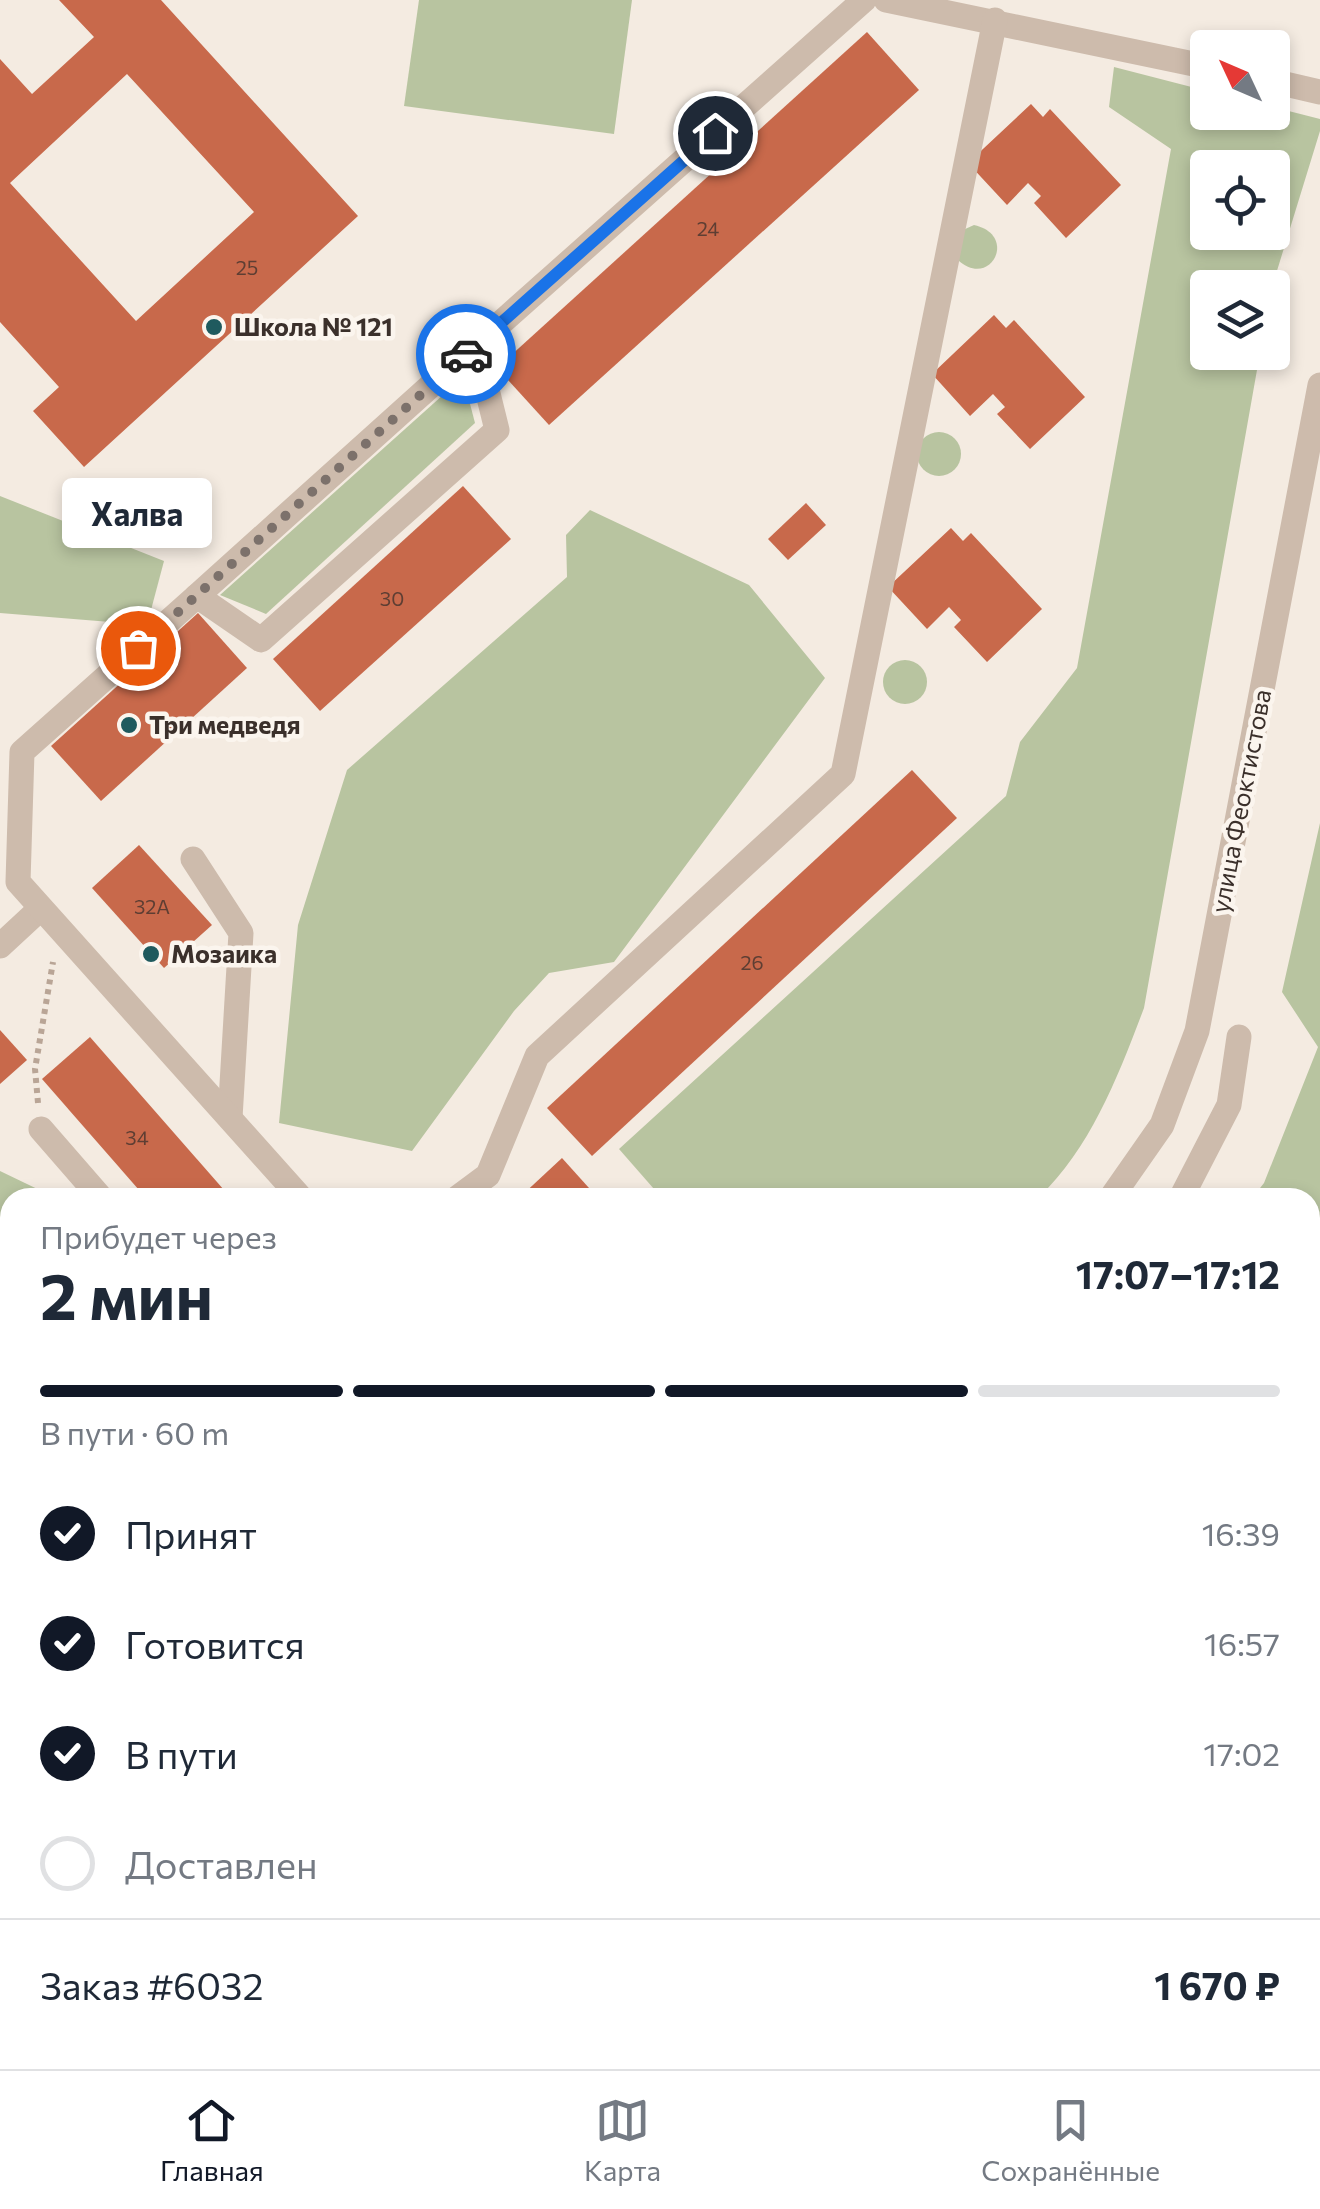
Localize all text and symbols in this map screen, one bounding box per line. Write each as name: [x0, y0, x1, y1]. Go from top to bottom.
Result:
north arrow: [1190, 30, 1290, 130]
map controls: [1190, 30, 1290, 370]
pin: [673, 91, 758, 176]
icon: home: [688, 106, 743, 161]
button: locate: [1190, 150, 1290, 250]
house number: 24: [697, 216, 719, 240]
house number: 25: [236, 255, 258, 279]
button: layers: [1190, 270, 1290, 370]
courier: [416, 304, 516, 404]
place label: Школа № 121: [234, 311, 393, 341]
marker: Школа № 121: [203, 316, 225, 338]
icon: car: [439, 327, 494, 382]
callout: Халва: [63, 478, 213, 548]
text: Халва: [91, 493, 183, 533]
house number: 30: [380, 586, 404, 610]
pin: [96, 606, 181, 691]
icon: bag: [111, 621, 166, 676]
street label: улица Феоктистова: [1204, 686, 1276, 915]
place label: Три медведя: [149, 709, 301, 739]
marker: Три медведя: [118, 714, 140, 736]
house number: 32А: [134, 894, 170, 918]
place label: Мозаика: [171, 938, 277, 968]
marker: Мозаика: [140, 943, 162, 965]
house number: 26: [740, 950, 764, 974]
house number: 34: [125, 1125, 149, 1149]
text: Прибудет через: [40, 1216, 277, 1256]
text: 17:07–17:12: [1076, 1250, 1280, 1297]
text: 2 мин: [40, 1254, 213, 1333]
text: В пути · 60 m: [40, 1412, 229, 1452]
icon: check: [40, 1506, 95, 1561]
text: Принят: [125, 1510, 257, 1557]
text: 16:39: [1202, 1513, 1280, 1553]
icon: check: [40, 1616, 95, 1671]
text: Готовится: [125, 1620, 305, 1667]
text: 16:57: [1204, 1623, 1280, 1663]
icon: check: [40, 1726, 95, 1781]
text: В пути: [125, 1730, 238, 1777]
text: 17:02: [1203, 1733, 1280, 1773]
text: Доставлен: [125, 1840, 318, 1887]
text: Заказ #6032: [40, 1961, 264, 2008]
text: 1 670 ₽: [1154, 1961, 1280, 2008]
tab: Главная: [160, 2093, 264, 2187]
tab: Карта: [584, 2093, 661, 2187]
tab: Сохранённые: [981, 2093, 1160, 2187]

